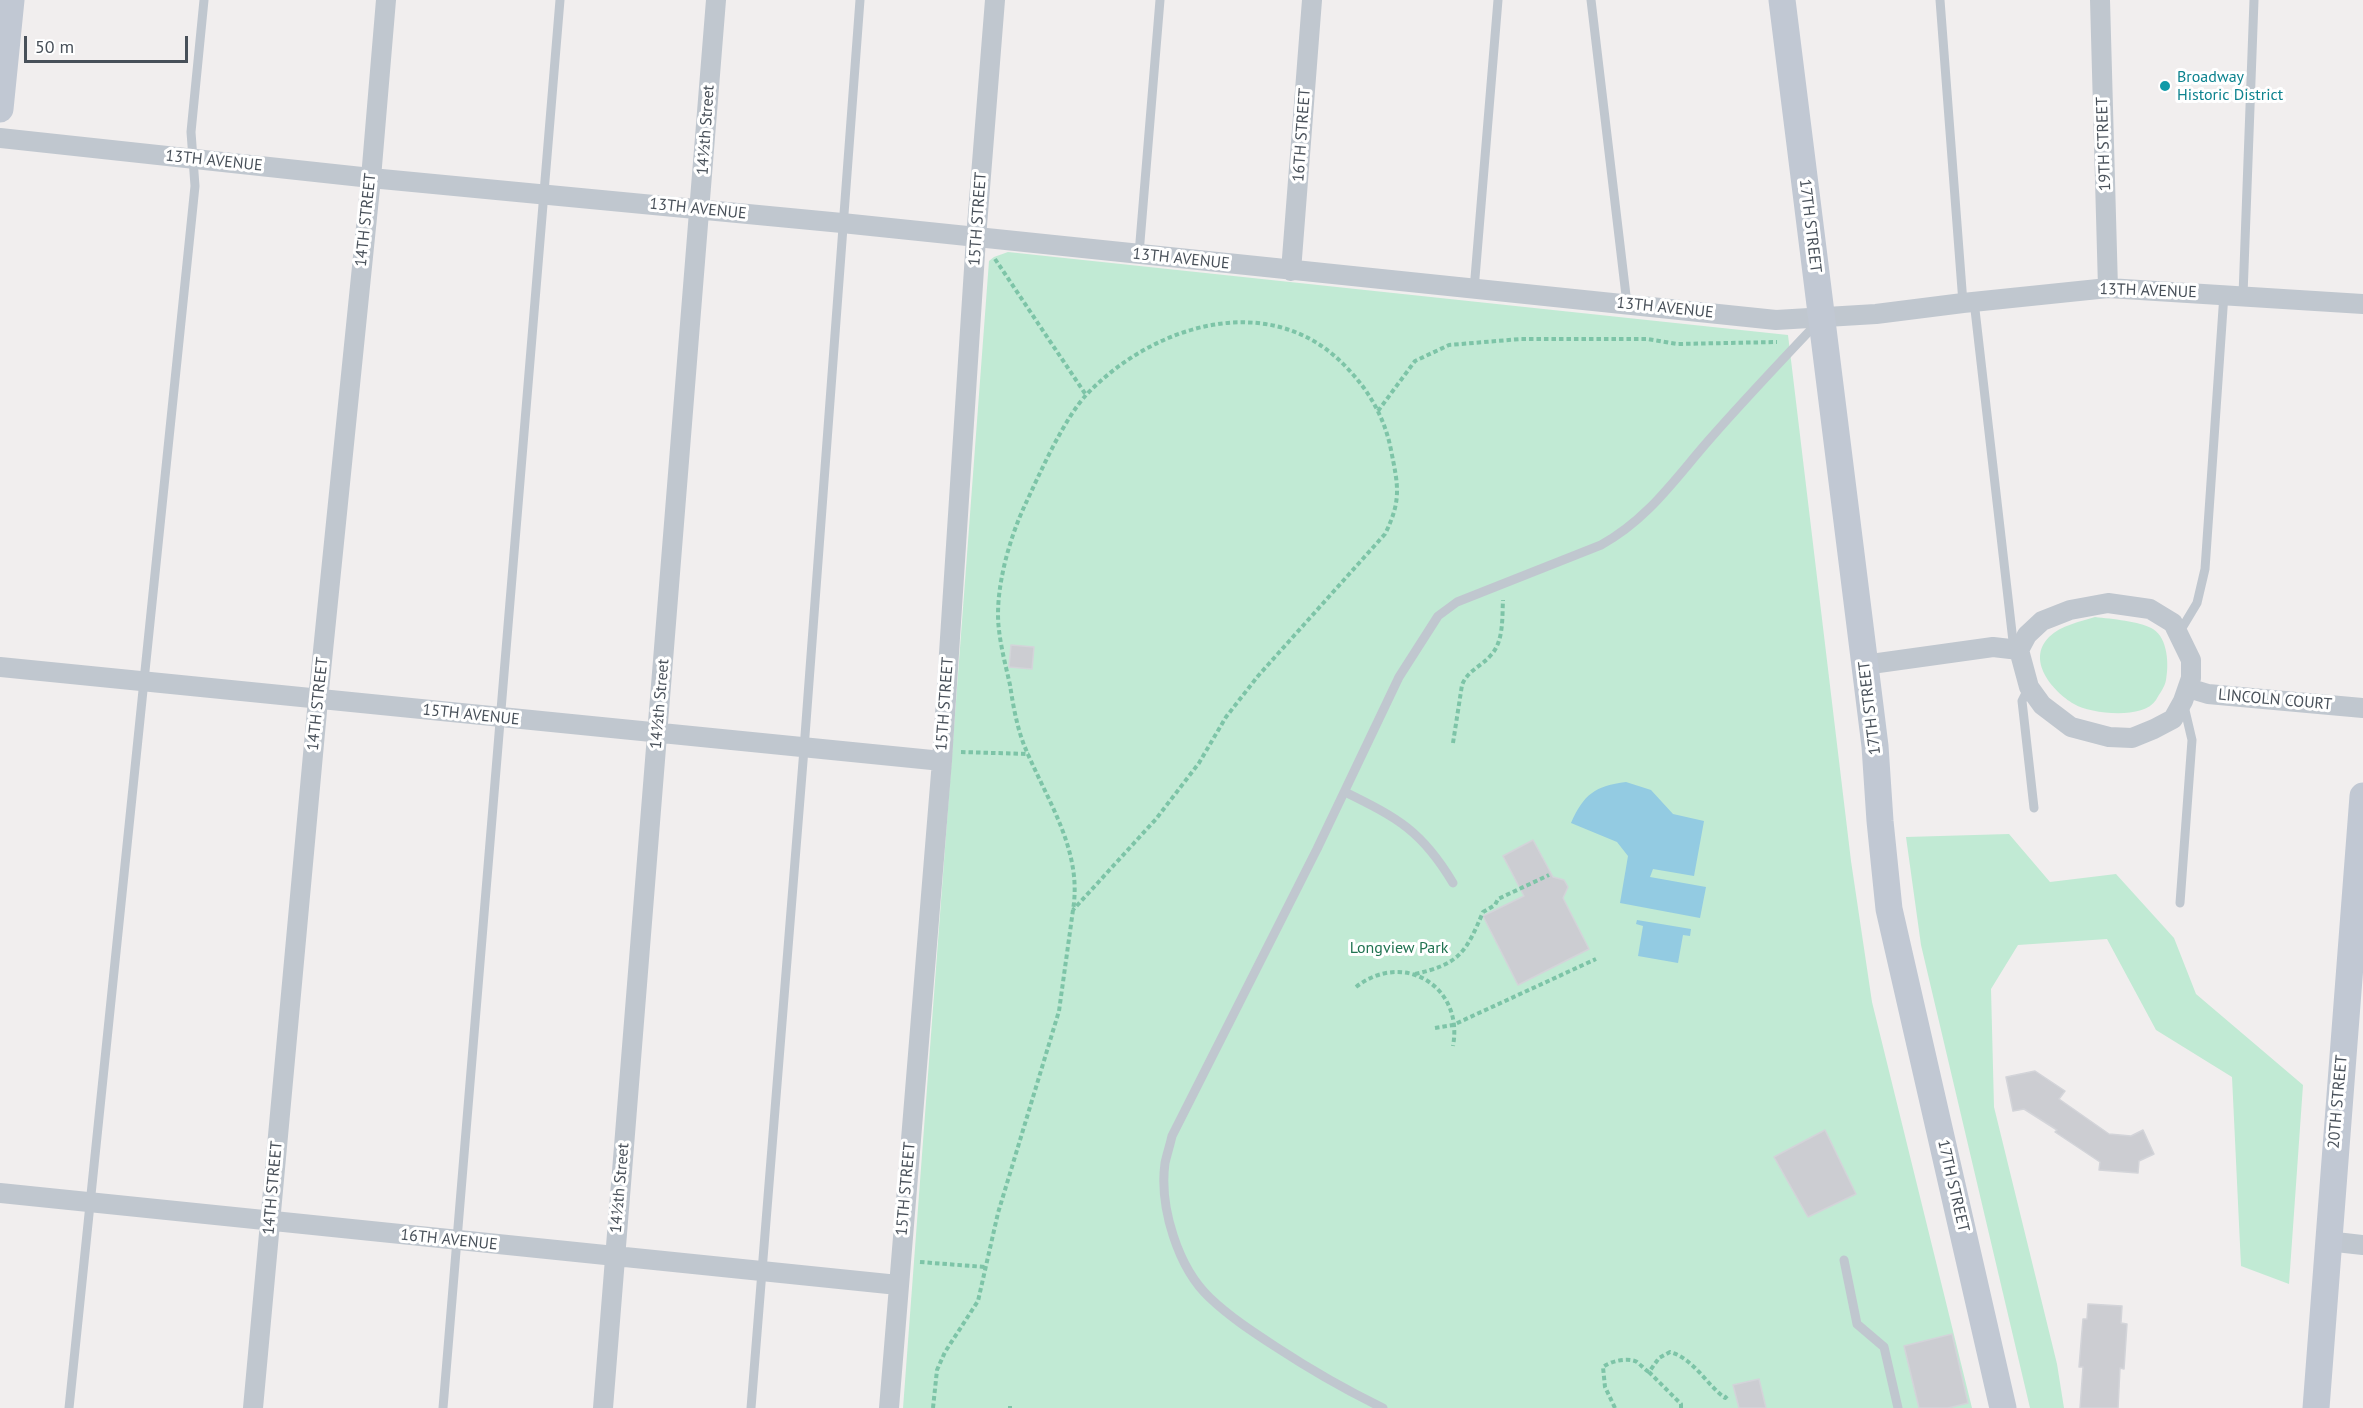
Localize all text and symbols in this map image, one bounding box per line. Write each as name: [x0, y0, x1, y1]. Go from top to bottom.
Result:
scale bar: [27, 24, 190, 62]
text: 50 m: [35, 35, 74, 58]
place label: Broadway Historic District: [2177, 67, 2283, 105]
marker: Broadway Historic District: [2158, 79, 2172, 93]
street label: 14½th Street: [693, 84, 719, 176]
street label: 16TH STREET: [1289, 87, 1315, 183]
street label: 19TH STREET: [2093, 97, 2115, 191]
street label: 13TH AVENUE: [165, 146, 263, 176]
street label: 15TH STREET: [965, 171, 991, 267]
street label: 14TH STREET: [352, 172, 380, 268]
street label: 17TH STREET: [1795, 178, 1825, 274]
street label: 13TH AVENUE: [649, 194, 747, 224]
street label: 13TH AVENUE: [1132, 244, 1230, 274]
street label: 13TH AVENUE: [2099, 280, 2197, 302]
street label: 13TH AVENUE: [1616, 293, 1714, 323]
street label: 14TH STREET: [304, 656, 332, 752]
street label: 15TH STREET: [932, 656, 958, 752]
street label: 14½th Street: [646, 658, 674, 750]
street label: 17TH STREET: [1855, 660, 1885, 756]
street label: LINCOLN COURT: [2217, 685, 2333, 715]
street label: 15TH AVENUE: [422, 700, 520, 730]
park label: Longview Park: [1350, 938, 1448, 958]
street label: 20TH STREET: [2324, 1054, 2352, 1150]
street label: 17TH STREET: [1933, 1138, 1973, 1234]
street label: 14TH STREET: [259, 1140, 287, 1236]
street label: 15TH STREET: [892, 1141, 920, 1237]
street label: 14½th Street: [606, 1142, 634, 1234]
street label: 16TH AVENUE: [400, 1225, 498, 1255]

